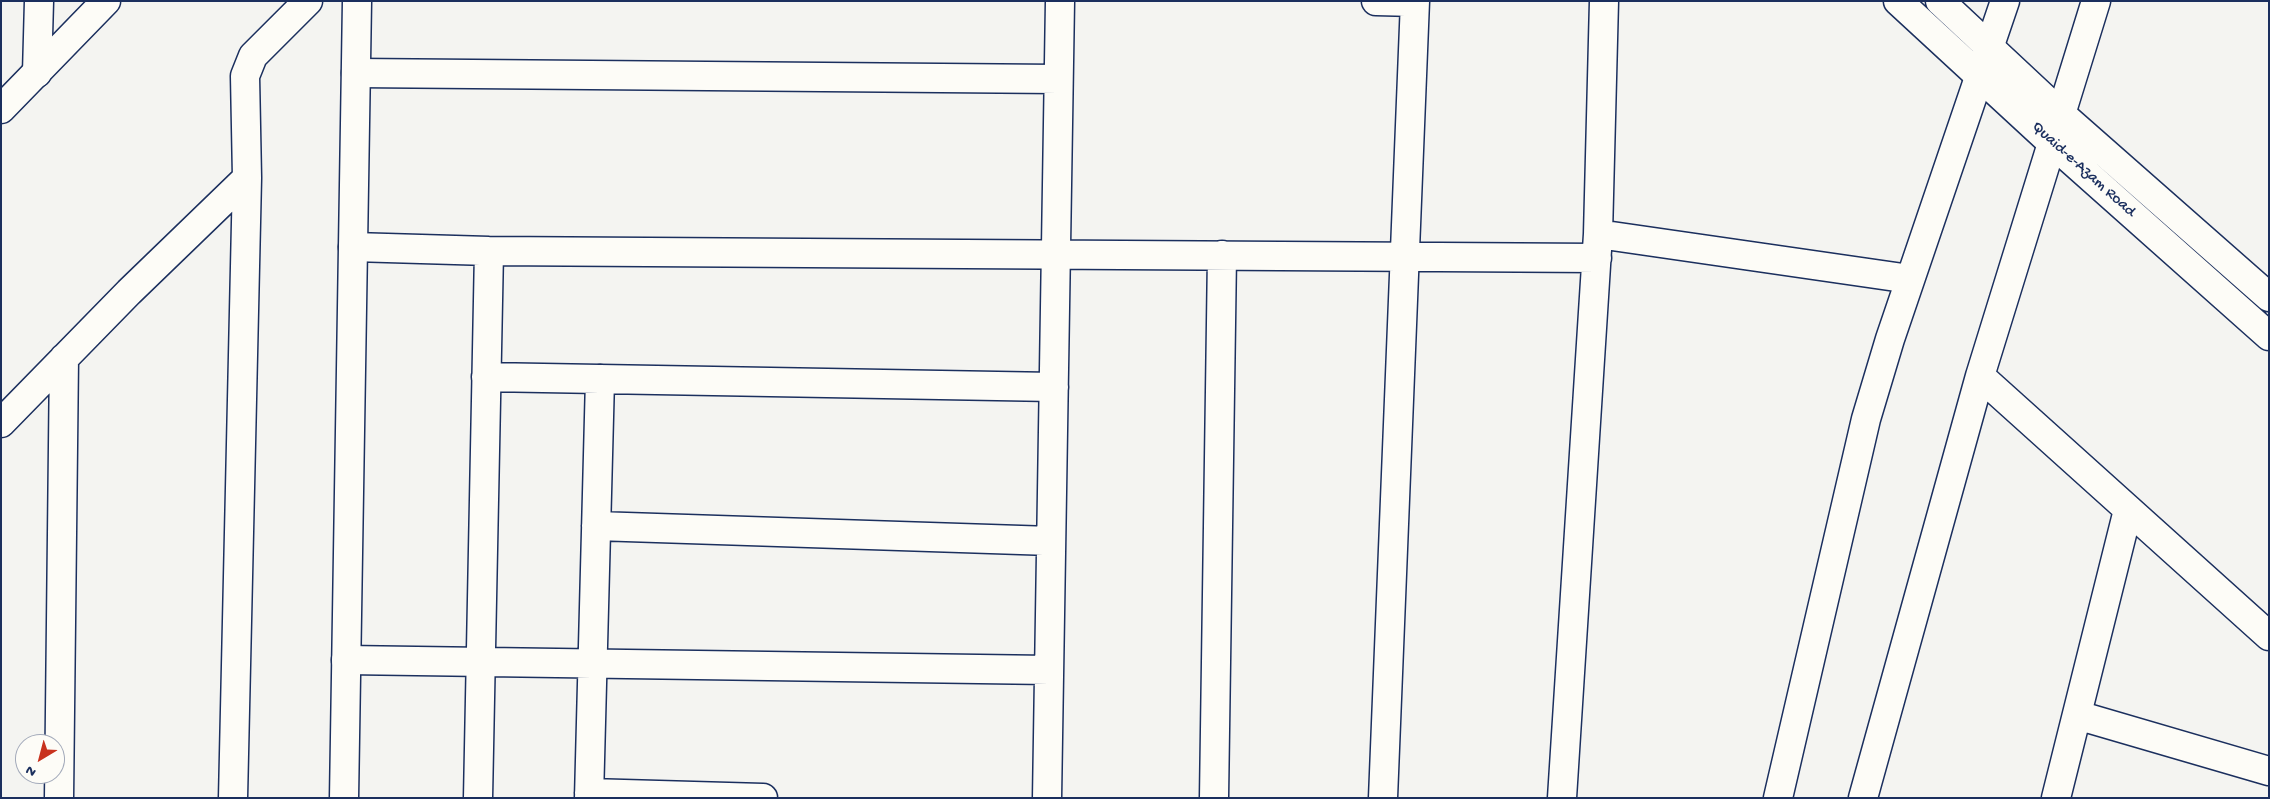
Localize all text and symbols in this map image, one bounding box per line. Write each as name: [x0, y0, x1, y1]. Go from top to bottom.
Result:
street label: Quaid-e-Azam Road: [2027, 118, 2139, 222]
north arrow: [15, 734, 65, 784]
text: N: [23, 761, 40, 780]

